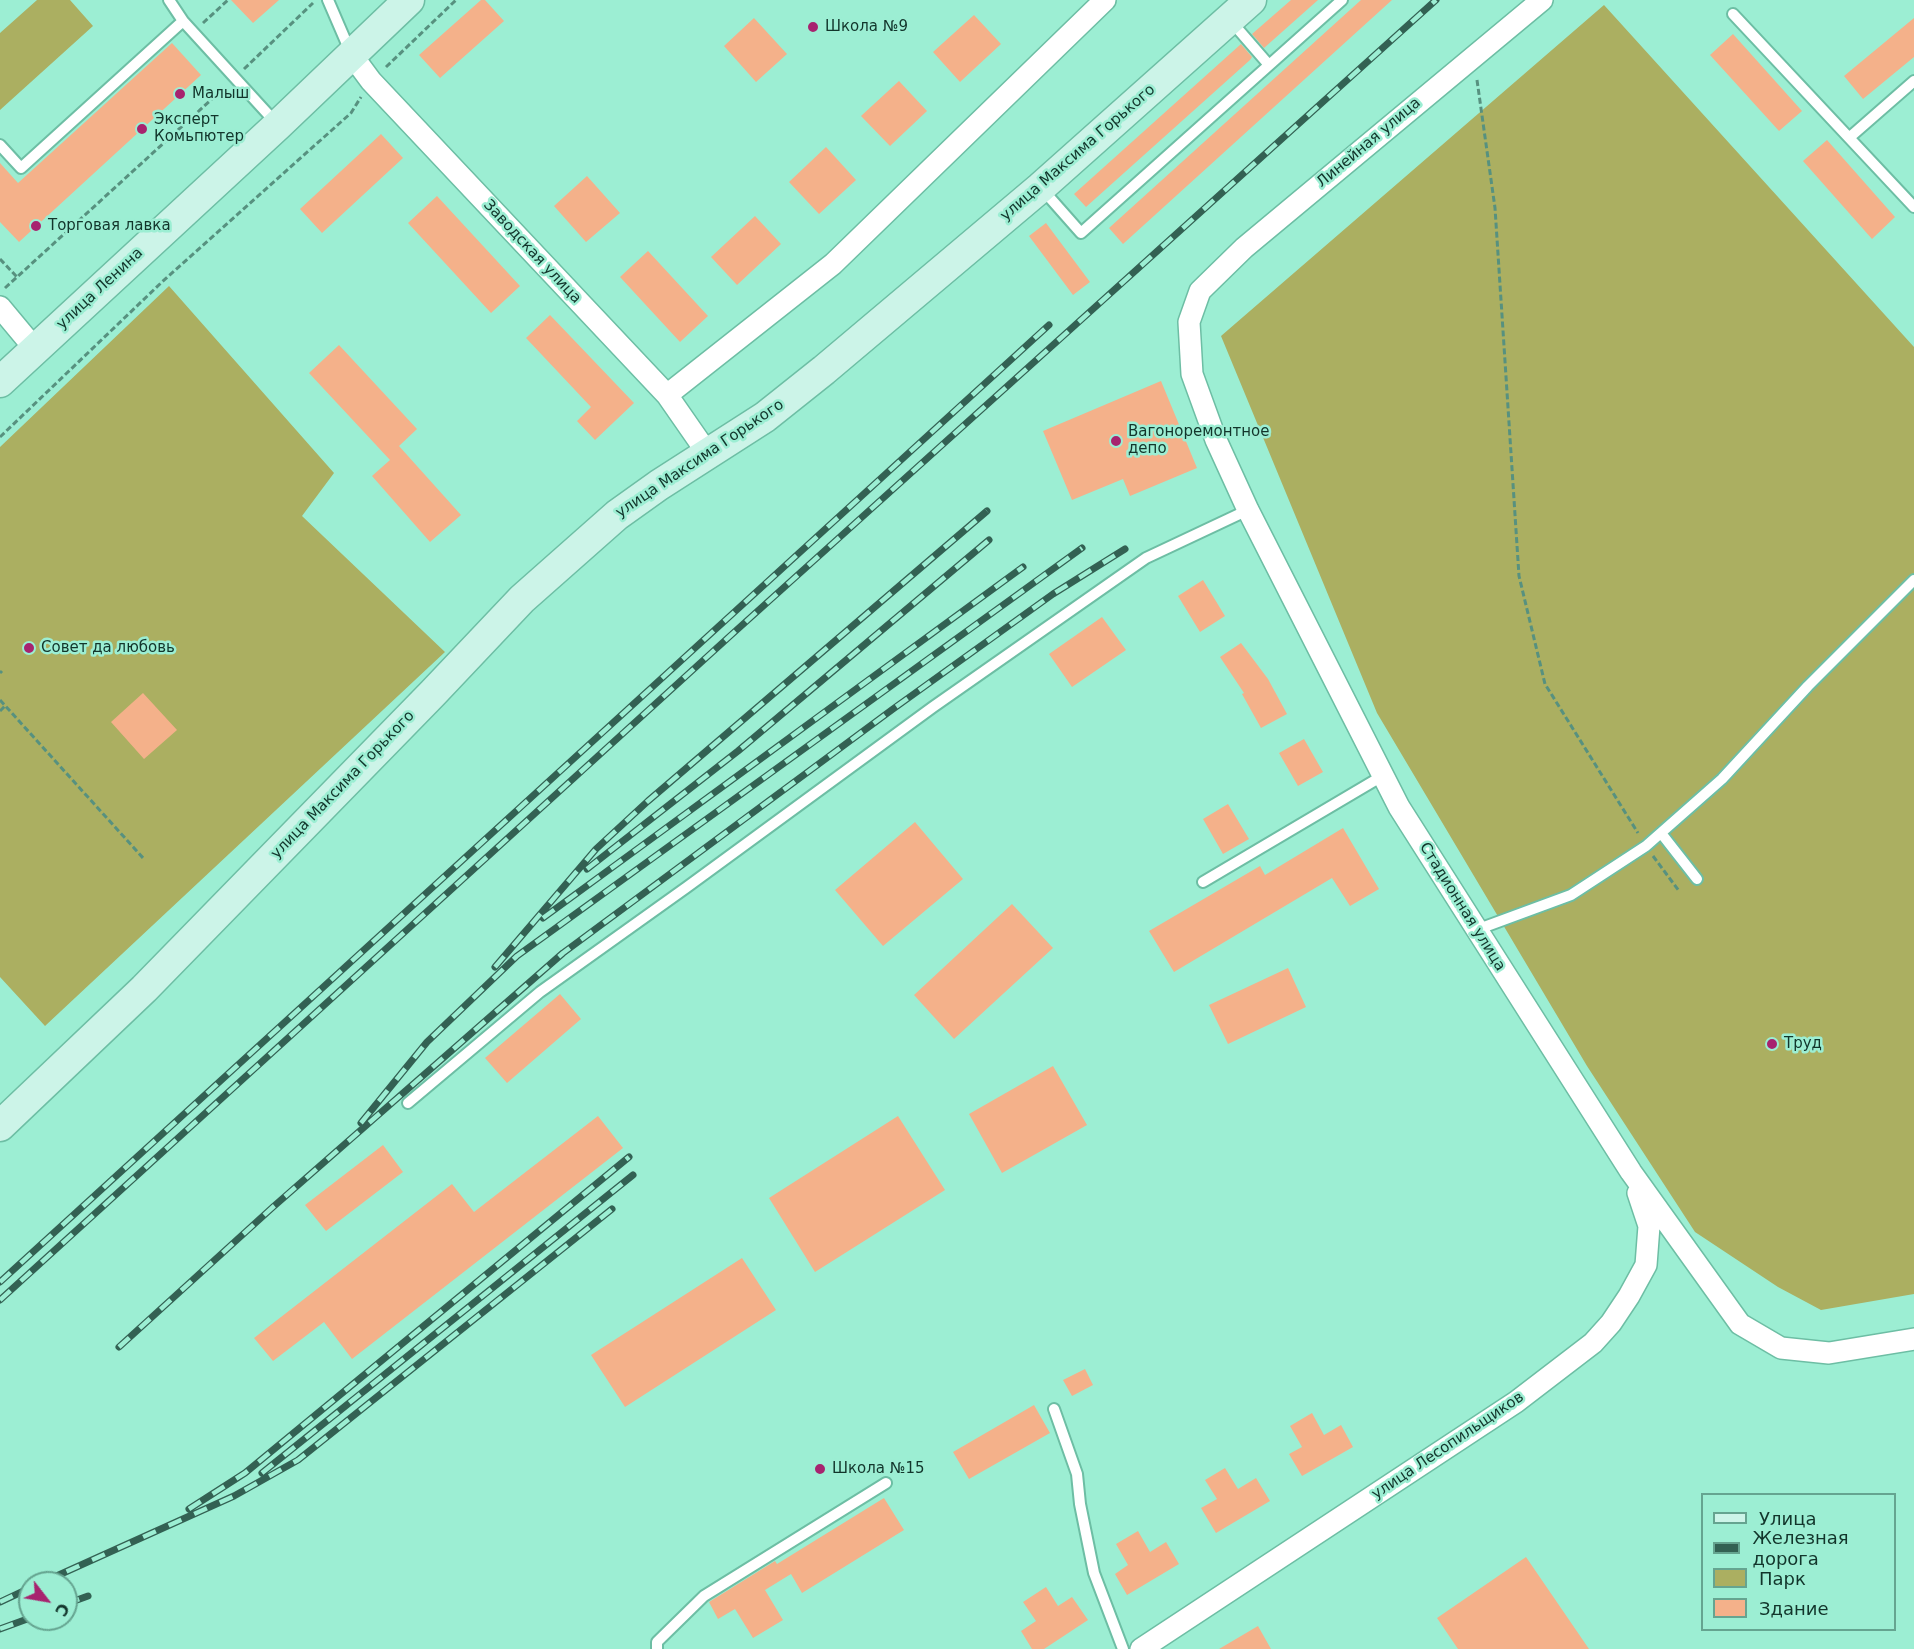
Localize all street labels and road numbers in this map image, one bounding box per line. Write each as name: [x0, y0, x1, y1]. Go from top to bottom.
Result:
street label: улица Максима Горького: [997, 81, 1159, 225]
street label: Линейная улица: [1313, 94, 1425, 192]
street label: Заводская улица: [479, 196, 585, 308]
street label: улица Ленина: [53, 244, 147, 334]
street label: улица Максима Горького: [613, 396, 787, 522]
street label: улица Максима Горького: [267, 707, 419, 863]
street label: Стадионная улица: [1415, 840, 1509, 974]
street label: улица Лесопильщиков: [1369, 1388, 1527, 1504]

